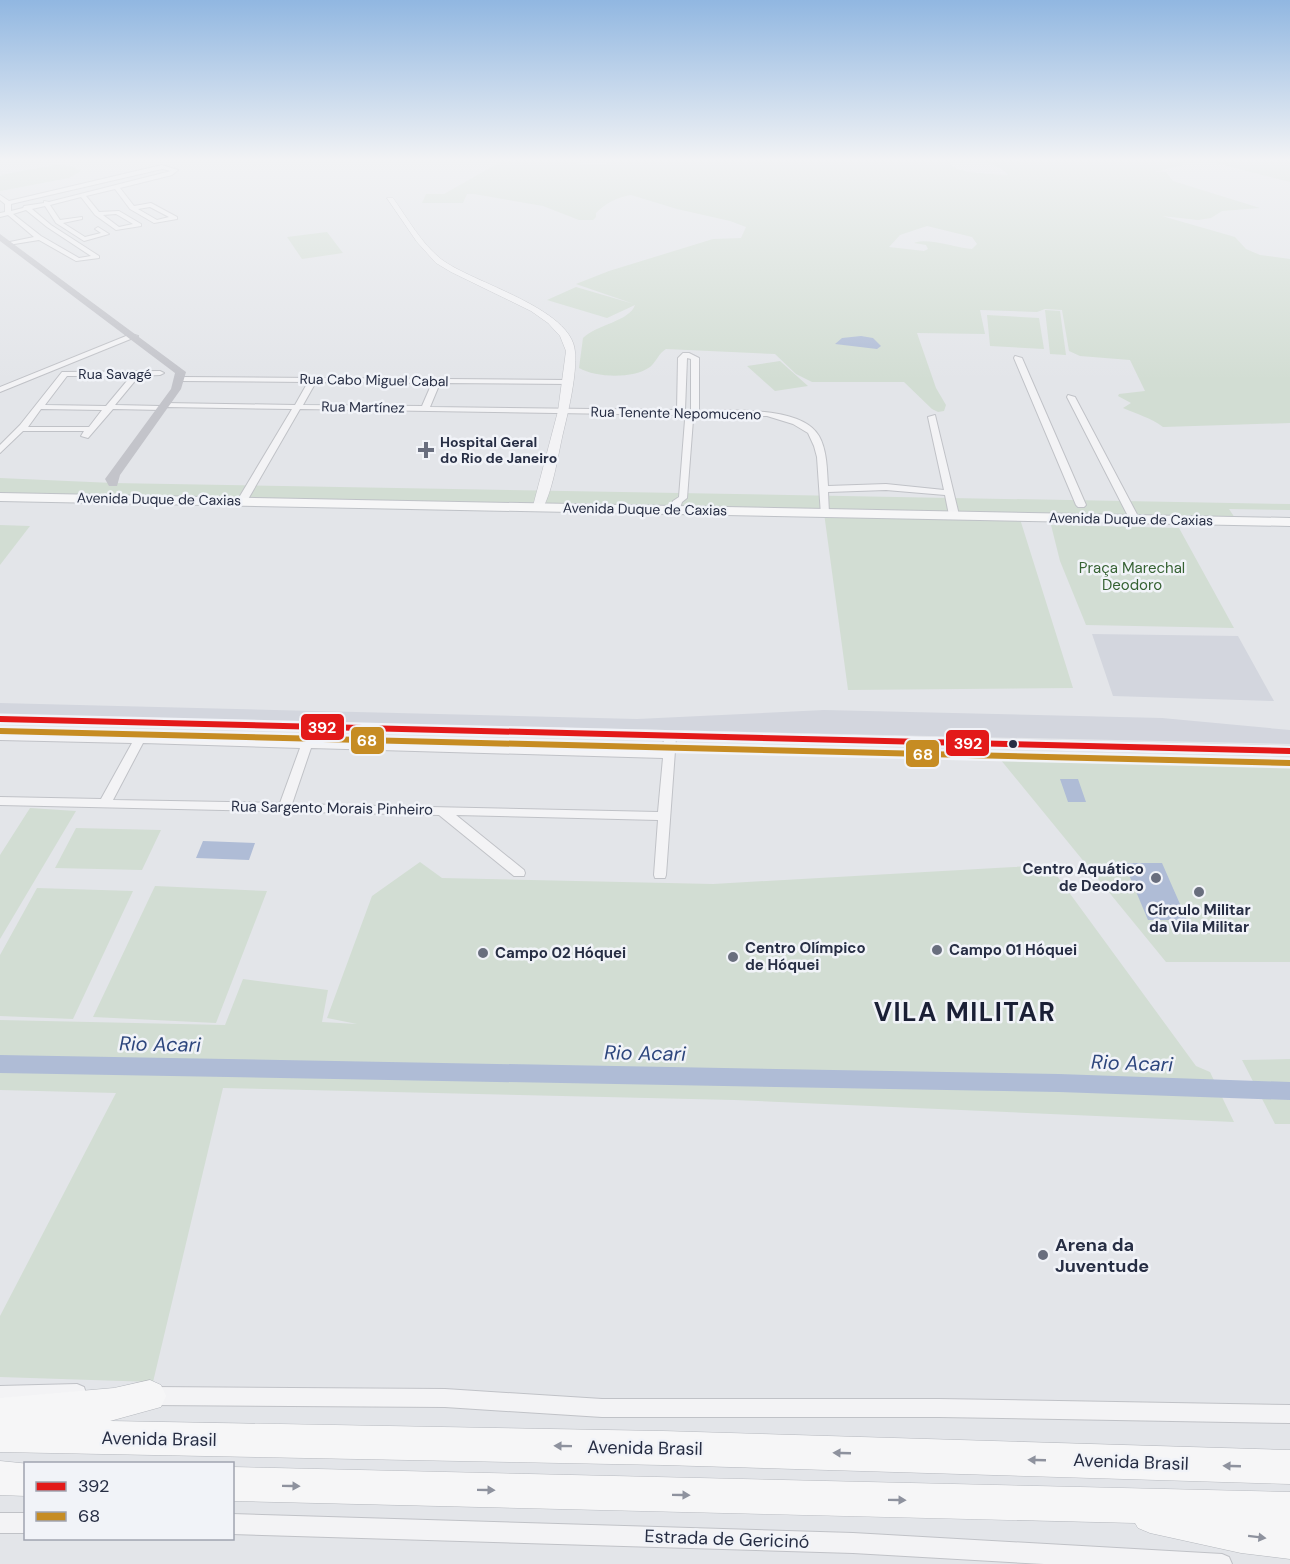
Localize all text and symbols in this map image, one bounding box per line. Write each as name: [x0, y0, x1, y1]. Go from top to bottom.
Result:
street label: Rua Savagé: [78, 365, 152, 383]
street label: Rua Cabo Miguel Cabal: [299, 370, 449, 390]
street label: Rua Martínez: [321, 397, 405, 417]
street label: Rua Tenente Nepomuceno: [591, 403, 761, 423]
place label: Hospital Geral do Rio de Janeiro: [440, 433, 557, 467]
marker: Hospital Geral do Rio de Janeiro: [417, 441, 435, 459]
street label: Avenida Duque de Caxias: [77, 489, 241, 509]
street label: Avenida Duque de Caxias: [563, 499, 727, 519]
street label: Avenida Duque de Caxias: [1049, 509, 1213, 529]
park label: Praça Marechal Deodoro: [1079, 558, 1185, 595]
line badge: 392: [300, 713, 345, 741]
text: 392: [308, 717, 336, 738]
line badge: 68: [350, 726, 385, 755]
line badge: 392: [945, 729, 990, 757]
text: 68: [357, 730, 377, 751]
text: 392: [954, 733, 982, 754]
unlabelled marker: [1007, 738, 1019, 750]
line badge: 68: [905, 739, 940, 768]
text: 68: [913, 744, 933, 765]
street label: Rua Sargento Morais Pinheiro: [231, 796, 433, 820]
place label: Centro Aquático de Deodoro: [1023, 859, 1144, 896]
marker: Centro Aquático de Deodoro: [1149, 871, 1163, 885]
marker: Círculo Militar da Vila Militar: [1192, 885, 1206, 899]
place label: Círculo Militar da Vila Militar: [1147, 900, 1251, 937]
place label: Centro Olímpico de Hóquei: [745, 938, 866, 975]
place label: Campo 01 Hóquei: [949, 940, 1077, 960]
place label: Campo 02 Hóquei: [495, 943, 626, 963]
marker: Campo 01 Hóquei: [930, 943, 944, 957]
marker: Campo 02 Hóquei: [476, 946, 490, 960]
marker: Centro Olímpico de Hóquei: [726, 950, 740, 964]
district label: VILA MILITAR: [874, 995, 1056, 1029]
water label: Rio Acari: [119, 1030, 202, 1058]
water label: Rio Acari: [604, 1039, 687, 1067]
water label: Rio Acari: [1091, 1049, 1175, 1077]
place label: Arena da Juventude: [1055, 1233, 1149, 1278]
marker: Arena da Juventude: [1036, 1248, 1050, 1262]
street label: Avenida Brasil: [101, 1426, 217, 1452]
street label: Avenida Brasil: [587, 1435, 703, 1461]
one-way arrow: [553, 1442, 572, 1451]
street label: Avenida Brasil: [1073, 1448, 1189, 1476]
one-way arrow: [832, 1449, 851, 1458]
one-way arrow: [1027, 1455, 1046, 1464]
one-way arrow: [1222, 1461, 1241, 1470]
legend: [24, 1462, 234, 1540]
text: 392: [78, 1474, 109, 1498]
one-way arrow: [281, 1481, 300, 1490]
one-way arrow: [476, 1486, 495, 1495]
one-way arrow: [671, 1490, 690, 1500]
one-way arrow: [887, 1496, 906, 1505]
text: 68: [78, 1504, 100, 1528]
street label: Estrada de Gericinó: [644, 1524, 810, 1554]
one-way arrow: [1247, 1532, 1266, 1541]

